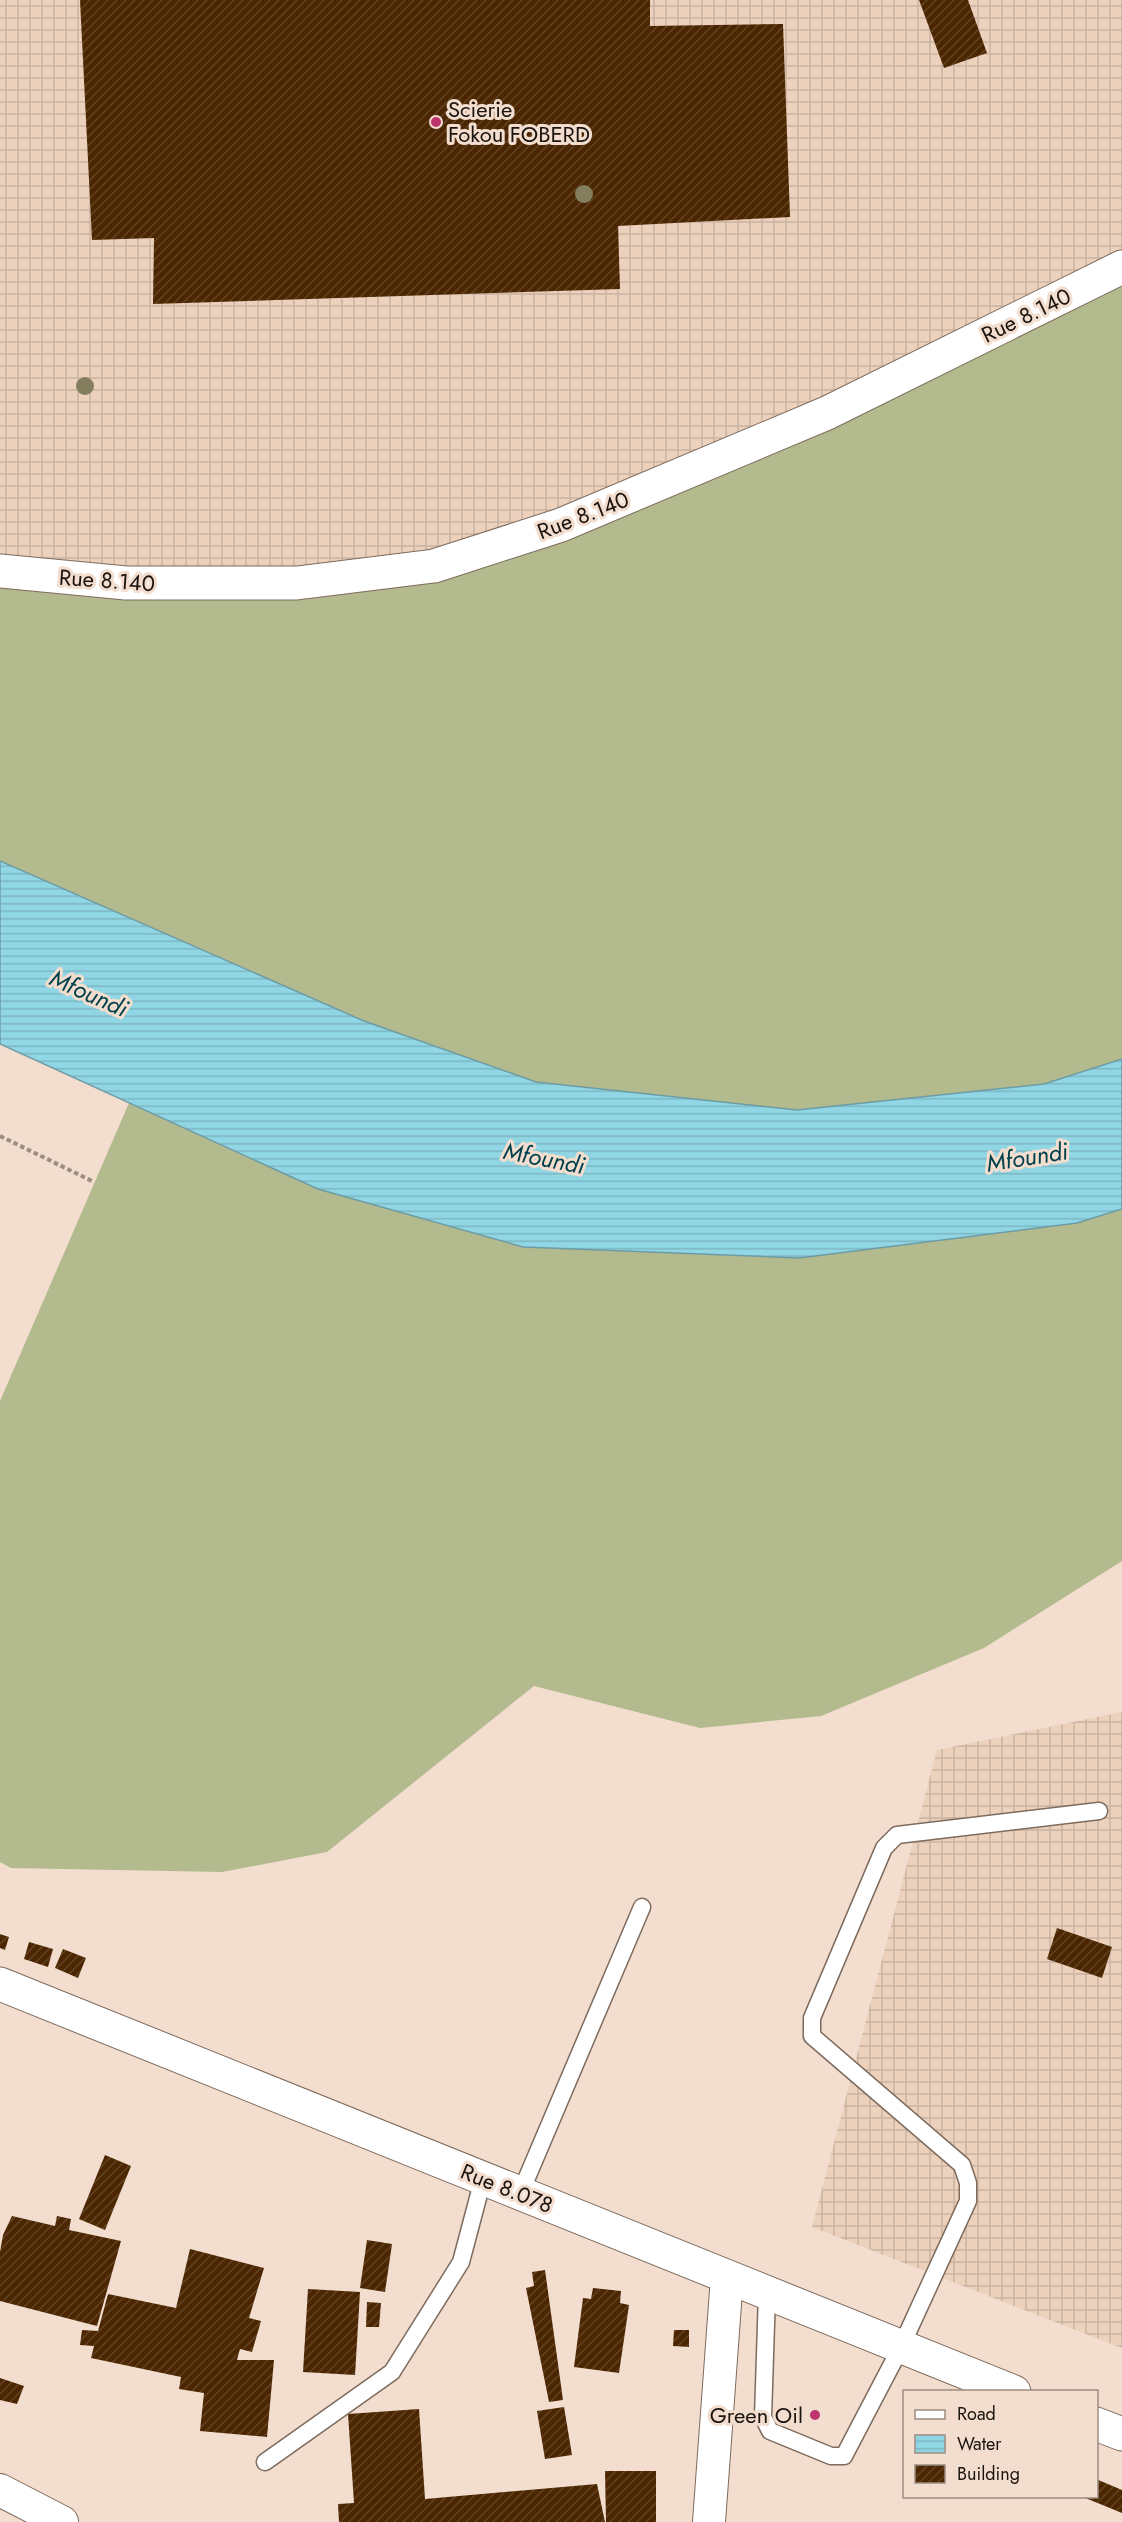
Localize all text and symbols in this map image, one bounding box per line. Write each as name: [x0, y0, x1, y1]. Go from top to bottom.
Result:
place label: Scierie Fokou FOBERD: [448, 93, 590, 150]
marker: Scierie Fokou FOBERD: [429, 115, 443, 129]
street label: Rue 8.140: [976, 280, 1076, 350]
street label: Rue 8.140: [532, 483, 634, 547]
street label: Rue 8.140: [58, 561, 156, 599]
water label: Mfoundi: [44, 960, 134, 1026]
water label: Mfoundi: [500, 1133, 589, 1183]
water label: Mfoundi: [984, 1133, 1071, 1181]
street label: Rue 8.078: [456, 2155, 558, 2221]
legend: [903, 2390, 1098, 2498]
place label: Green Oil: [710, 2399, 803, 2431]
text: Road: [957, 2401, 996, 2427]
marker: Green Oil: [808, 2408, 822, 2422]
text: Water: [957, 2431, 1002, 2457]
text: Building: [957, 2461, 1020, 2487]

